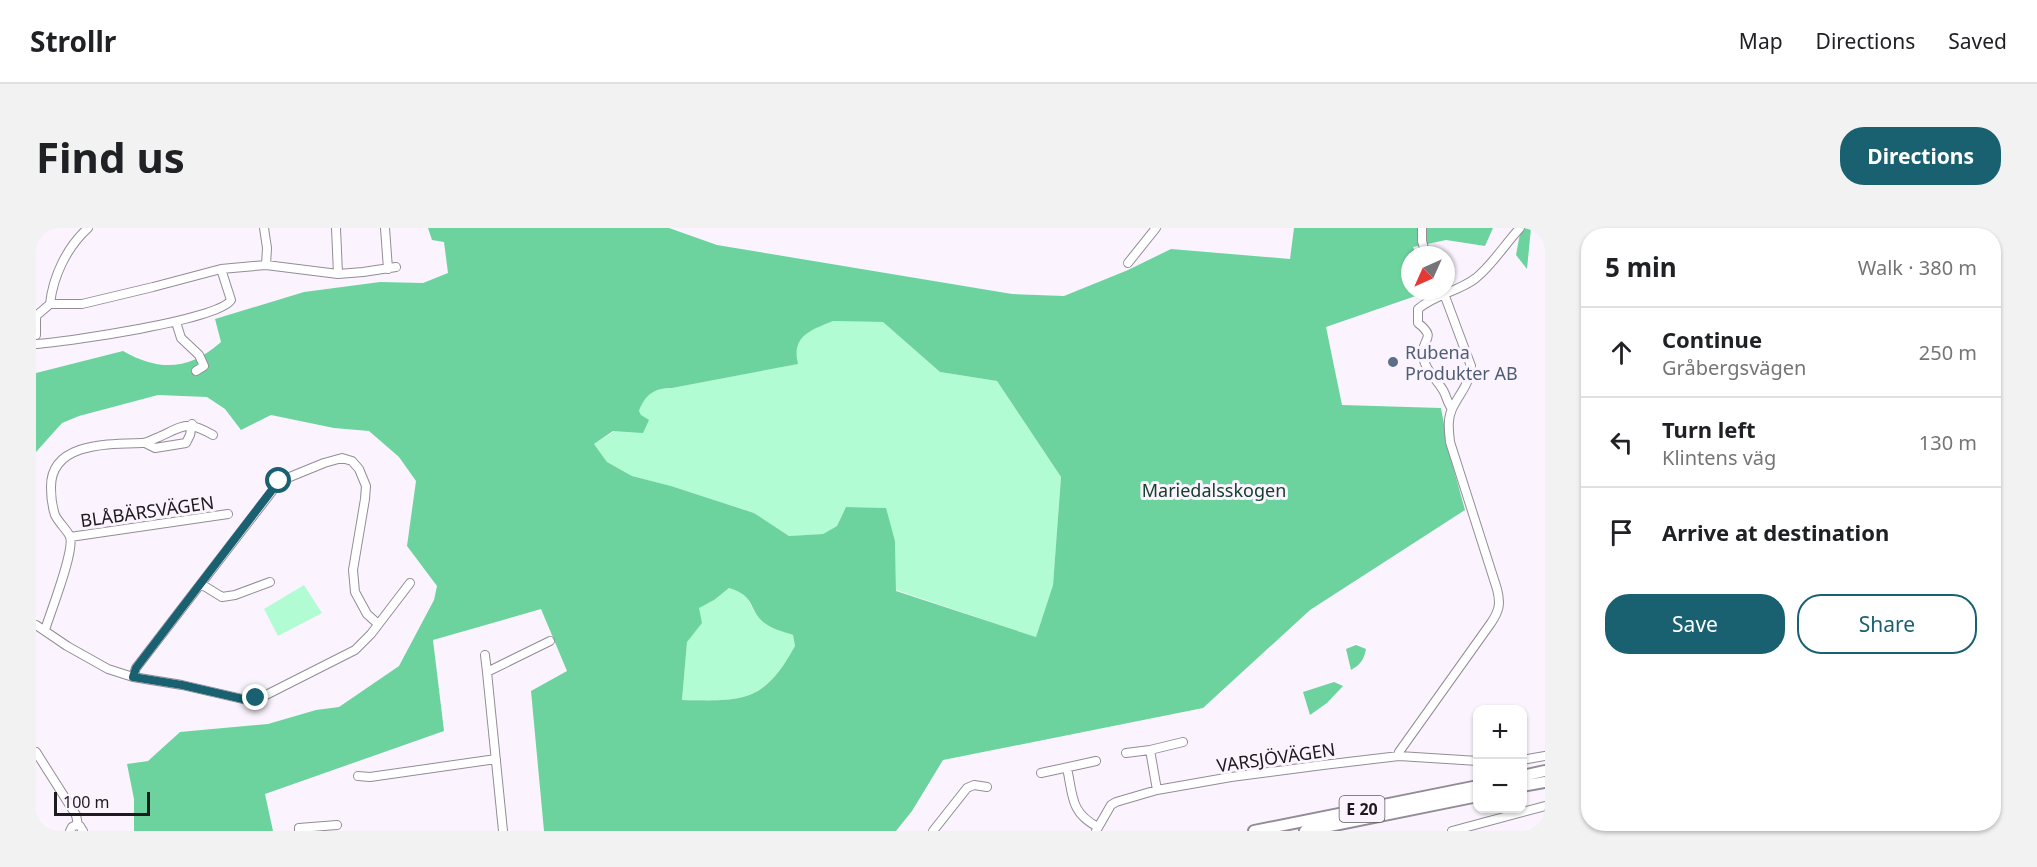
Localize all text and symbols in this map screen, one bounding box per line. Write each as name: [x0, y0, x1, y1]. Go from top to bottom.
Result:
text: Strollr: [30, 22, 116, 60]
text: Map: [1739, 27, 1783, 55]
text: Directions: [1816, 27, 1915, 55]
text: Saved: [1948, 27, 2007, 55]
button: Directions: [1840, 127, 2001, 185]
text: Find us: [36, 128, 185, 185]
north arrow: [1401, 246, 1455, 300]
text: 5 min: [1605, 249, 1677, 285]
text: Walk · 380 m: [1858, 254, 1977, 281]
text: Continue: [1662, 324, 1762, 354]
icon: ahead: [1605, 336, 1638, 369]
text: 250 m: [1919, 339, 1977, 366]
place label: Rubena Produkter AB: [1405, 340, 1518, 385]
text: Gråbergsvägen: [1662, 354, 1806, 381]
marker: Rubena Produkter AB: [1386, 355, 1400, 369]
text: Turn left: [1662, 414, 1756, 444]
icon: left: [1605, 426, 1638, 459]
text: 130 m: [1919, 429, 1977, 456]
text: Klintens väg: [1662, 444, 1776, 471]
route start: [265, 467, 291, 493]
park label: Mariedalsskogen: [1142, 478, 1286, 502]
street label: BLÅBÄRSVÄGEN: [79, 490, 215, 532]
icon: arrive: [1605, 516, 1638, 549]
text: Arrive at destination: [1662, 517, 1889, 547]
button: Save: [1605, 594, 1785, 654]
button: Share: [1797, 594, 1977, 654]
route end: [242, 684, 268, 710]
map controls: [1473, 705, 1527, 813]
button: +: [1473, 705, 1527, 759]
street label: VARSJÖVÄGEN: [1215, 737, 1337, 777]
button: −: [1473, 759, 1527, 813]
scale bar: [54, 789, 150, 816]
text: 100 m: [63, 791, 110, 813]
road number: E 20: [1340, 796, 1384, 822]

